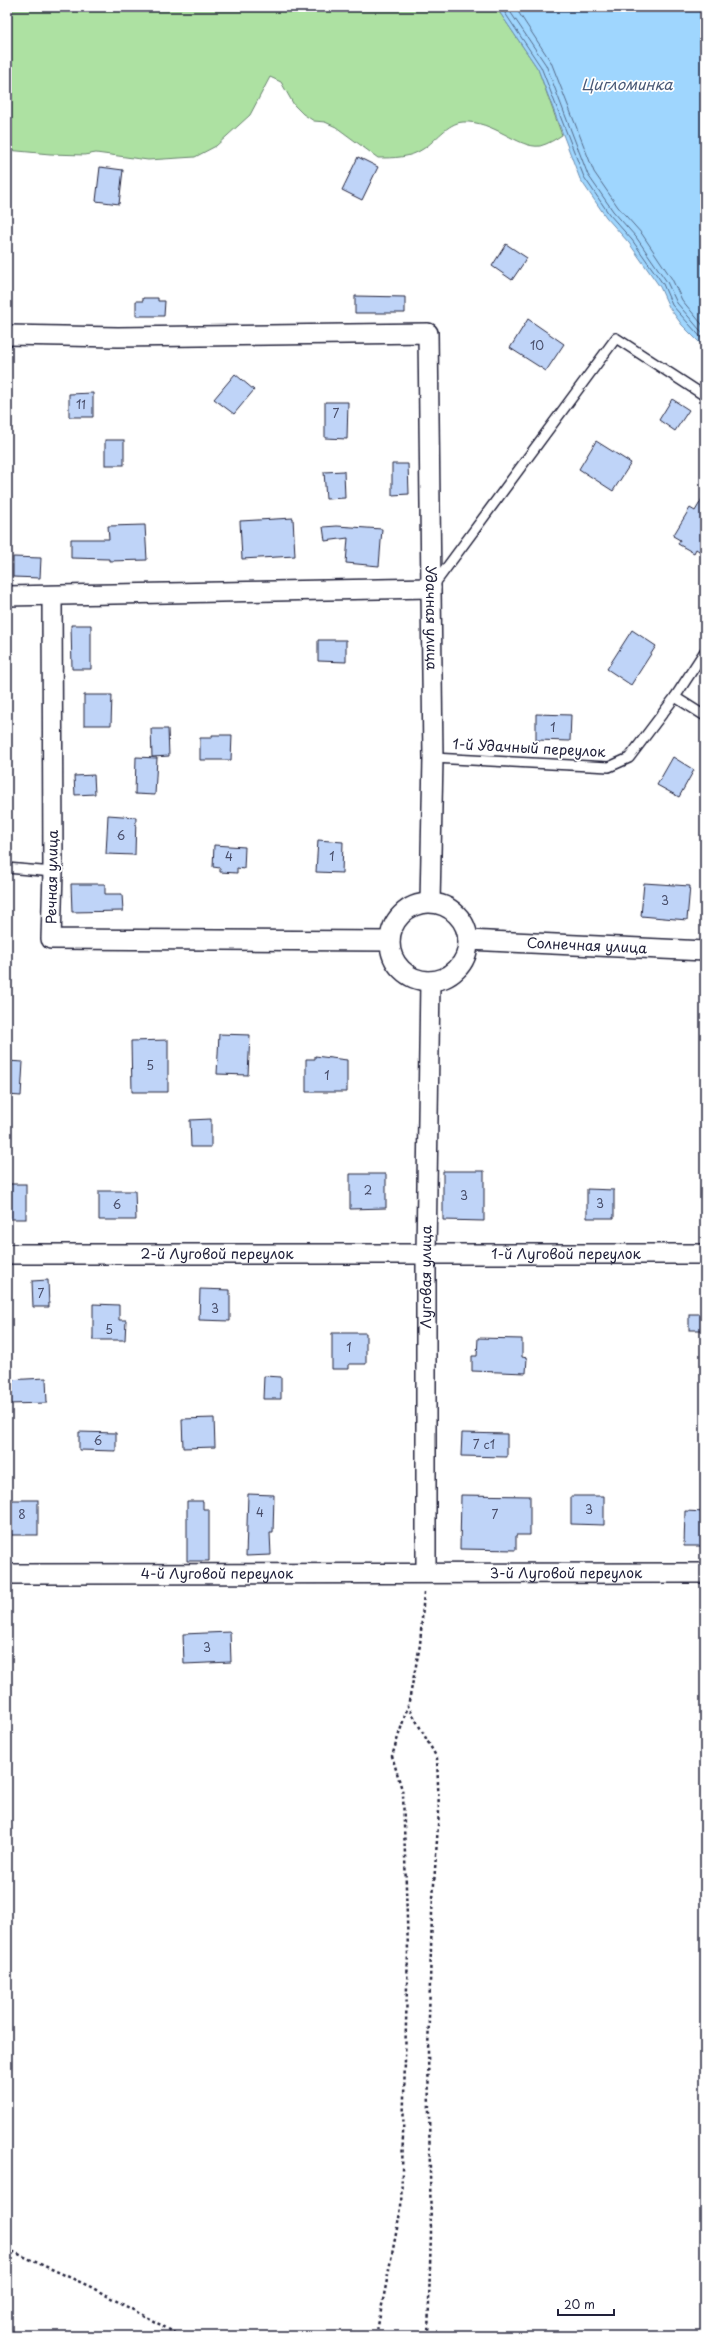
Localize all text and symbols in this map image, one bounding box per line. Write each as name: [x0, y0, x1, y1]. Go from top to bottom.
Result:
water label: Цигломинка: [581, 72, 673, 95]
house number: 10: [530, 336, 544, 354]
house number: 11: [76, 395, 86, 413]
house number: 7: [333, 404, 340, 422]
street label: Удачная улица: [421, 566, 443, 670]
house number: 1: [550, 718, 556, 736]
street label: 1-й Удачный переулок: [452, 733, 607, 762]
house number: 6: [117, 826, 125, 844]
street label: Речная улица: [40, 829, 63, 924]
house number: 4: [225, 847, 233, 865]
house number: 1: [329, 847, 335, 865]
house number: 3: [661, 891, 669, 909]
street label: Солнечная улица: [526, 932, 648, 958]
house number: 5: [146, 1056, 154, 1074]
house number: 1: [324, 1066, 330, 1084]
house number: 2: [364, 1181, 372, 1199]
house number: 3: [460, 1186, 468, 1204]
house number: 3: [596, 1194, 604, 1212]
house number: 6: [113, 1195, 121, 1213]
street label: Луговая улица: [415, 1225, 436, 1329]
street label: 2-й Луговой переулок: [140, 1243, 294, 1264]
street label: 1-й Луговой переулок: [491, 1243, 641, 1264]
house number: 7: [38, 1284, 45, 1302]
house number: 3: [211, 1299, 219, 1317]
house number: 5: [105, 1320, 113, 1338]
house number: 1: [346, 1338, 352, 1356]
house number: 6: [94, 1431, 102, 1449]
house number: 7 с1: [473, 1435, 495, 1453]
house number: 3: [585, 1500, 593, 1518]
house number: 4: [256, 1503, 264, 1521]
house number: 8: [18, 1505, 26, 1523]
house number: 7: [492, 1505, 499, 1523]
street label: 3-й Луговой переулок: [490, 1562, 643, 1583]
street label: 4-й Луговой переулок: [141, 1563, 294, 1584]
house number: 3: [203, 1638, 211, 1656]
scale bar: [558, 2291, 614, 2317]
text: 20 m: [564, 2295, 595, 2313]

